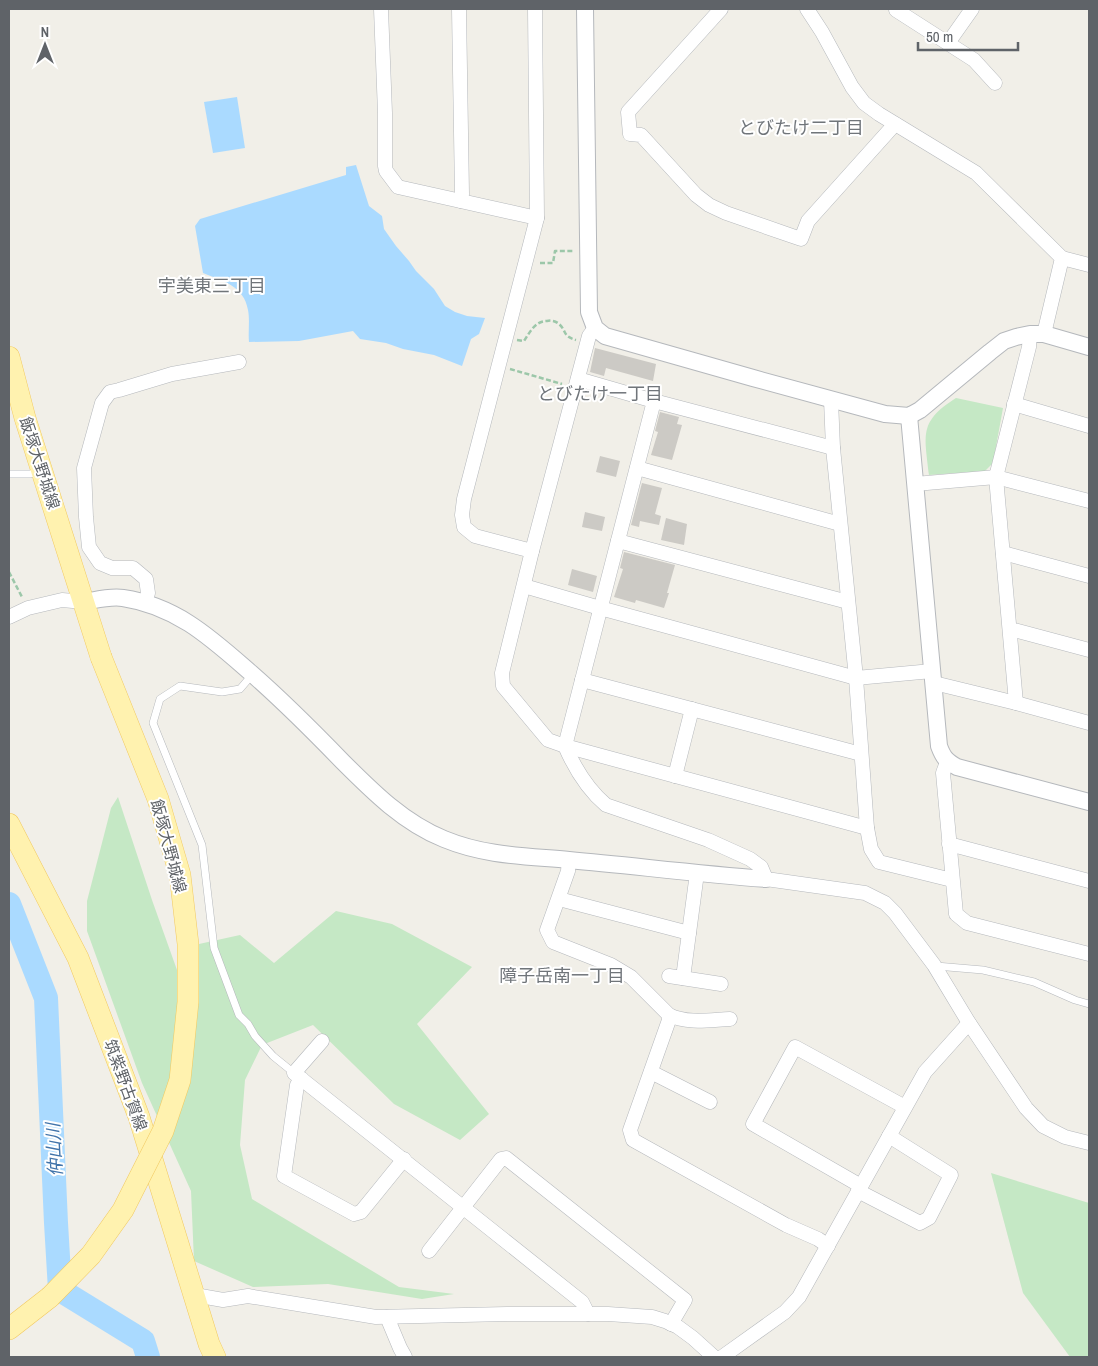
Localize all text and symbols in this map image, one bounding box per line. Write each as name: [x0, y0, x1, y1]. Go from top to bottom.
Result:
north arrow: [20, 20, 70, 70]
scale bar: [918, 20, 1018, 52]
text: N: [41, 23, 49, 41]
text: 50 m: [926, 26, 953, 47]
district label: とびたけ二丁目: [738, 115, 864, 140]
district label: 宇美東三丁目: [158, 273, 266, 298]
district label: とびたけ一丁目: [537, 381, 663, 406]
street label: 飯塚大野城線: [15, 414, 65, 512]
street label: 飯塚大野城線: [146, 797, 192, 895]
district label: 障子岳南一丁目: [499, 963, 625, 988]
street label: 筑紫野古賀線: [99, 1036, 153, 1134]
water label: 仲山川: [40, 1120, 68, 1178]

